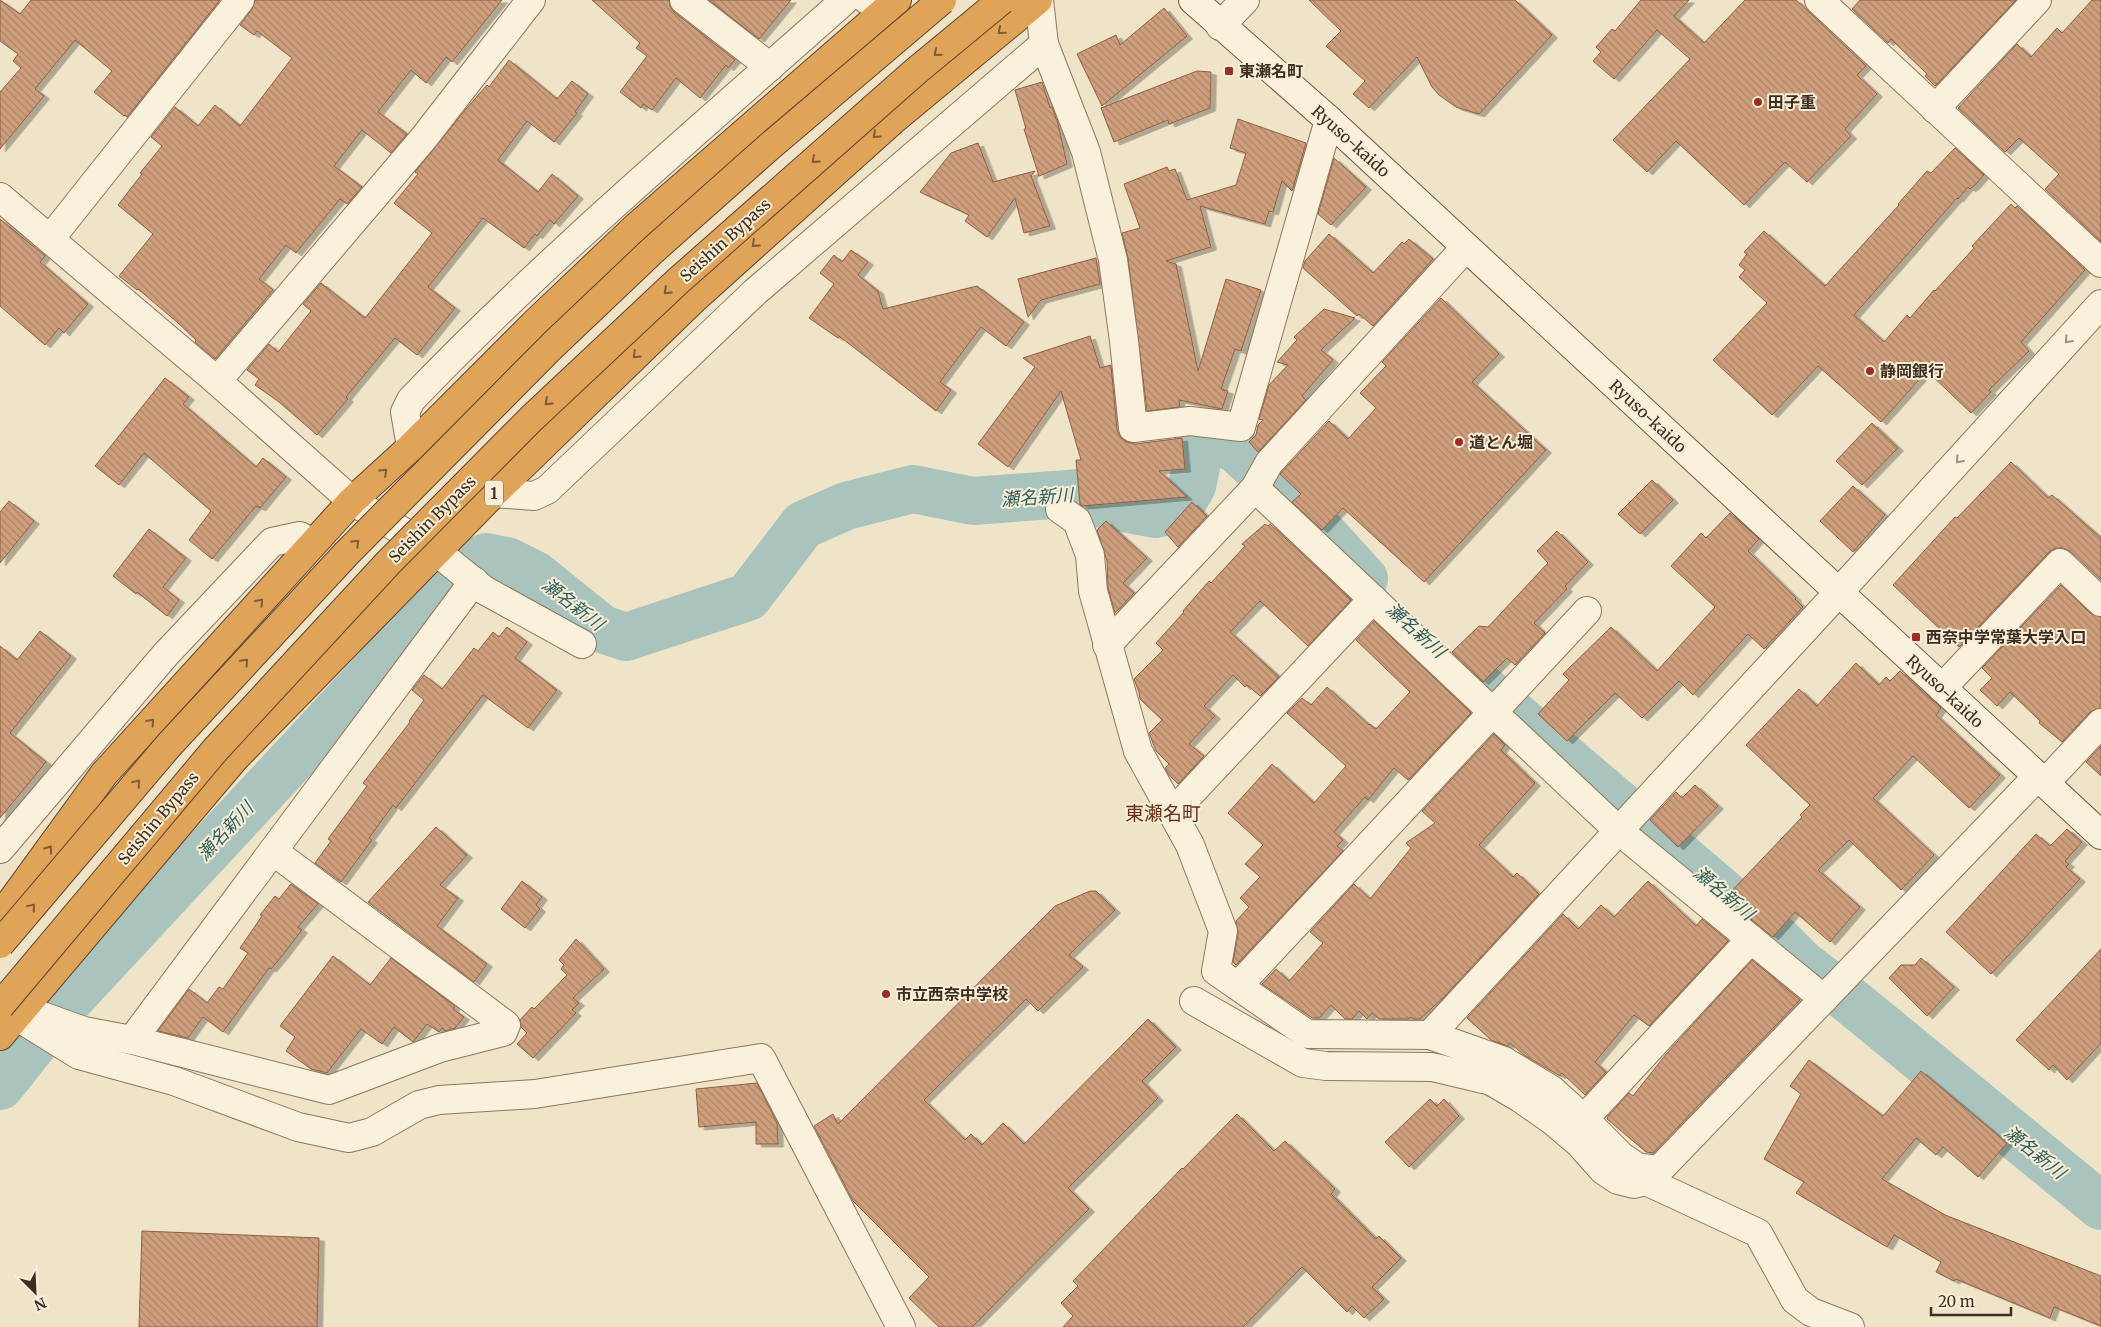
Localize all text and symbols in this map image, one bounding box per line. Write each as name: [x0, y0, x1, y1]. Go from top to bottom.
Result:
one-way arrow: [997, 26, 1006, 35]
one-way arrow: [934, 48, 943, 56]
place label: 東瀬名町: [1239, 61, 1303, 81]
marker: 東瀬名町: [1223, 65, 1235, 77]
place label: 田子重: [1768, 92, 1816, 112]
marker: 田子重: [1752, 96, 1764, 108]
street label: Ryuso-kaido: [1308, 101, 1394, 181]
one-way arrow: [873, 130, 882, 139]
one-way arrow: [811, 154, 820, 163]
street label: Seishin Bypass: [675, 194, 775, 286]
one-way arrow: [751, 238, 760, 247]
one-way arrow: [664, 286, 673, 295]
one-way arrow: [2065, 335, 2074, 344]
one-way arrow: [633, 349, 642, 358]
place label: 静岡銀行: [1880, 361, 1944, 381]
marker: 静岡銀行: [1864, 365, 1876, 377]
street label: Ryuso-kaido: [1605, 375, 1691, 457]
one-way arrow: [545, 396, 554, 405]
place label: 道とん堀: [1469, 432, 1533, 452]
marker: 道とん堀: [1453, 436, 1465, 448]
one-way arrow: [1956, 455, 1965, 464]
one-way arrow: [379, 469, 388, 478]
street label: Seishin Bypass: [384, 471, 480, 567]
road number: 1: [485, 480, 503, 506]
water label: 瀬名新川: [1000, 483, 1076, 511]
one-way arrow: [350, 540, 359, 549]
water label: 瀬名新川: [538, 573, 610, 636]
water label: 瀬名新川: [1382, 597, 1452, 664]
one-way arrow: [254, 598, 263, 607]
place label: 西奈中学常葉大学入口: [1926, 627, 2086, 647]
marker: 西奈中学常葉大学入口: [1910, 631, 1922, 643]
street label: Ryuso-kaido: [1902, 650, 1988, 732]
one-way arrow: [240, 659, 249, 668]
one-way arrow: [145, 719, 154, 728]
street label: Seishin Bypass: [113, 767, 203, 869]
one-way arrow: [131, 779, 140, 788]
water label: 瀬名新川: [192, 795, 259, 865]
district label: 東瀬名町: [1125, 801, 1201, 825]
one-way arrow: [43, 845, 52, 855]
water label: 瀬名新川: [1689, 861, 1761, 926]
one-way arrow: [26, 903, 35, 912]
place label: 市立西奈中学校: [896, 984, 1008, 1004]
marker: 市立西奈中学校: [880, 988, 892, 1000]
water label: 瀬名新川: [2000, 1120, 2072, 1185]
north arrow: [10, 1267, 60, 1317]
scale bar: [1931, 1284, 2011, 1316]
text: 20 m: [1938, 1292, 1975, 1311]
text: N: [32, 1293, 49, 1314]

